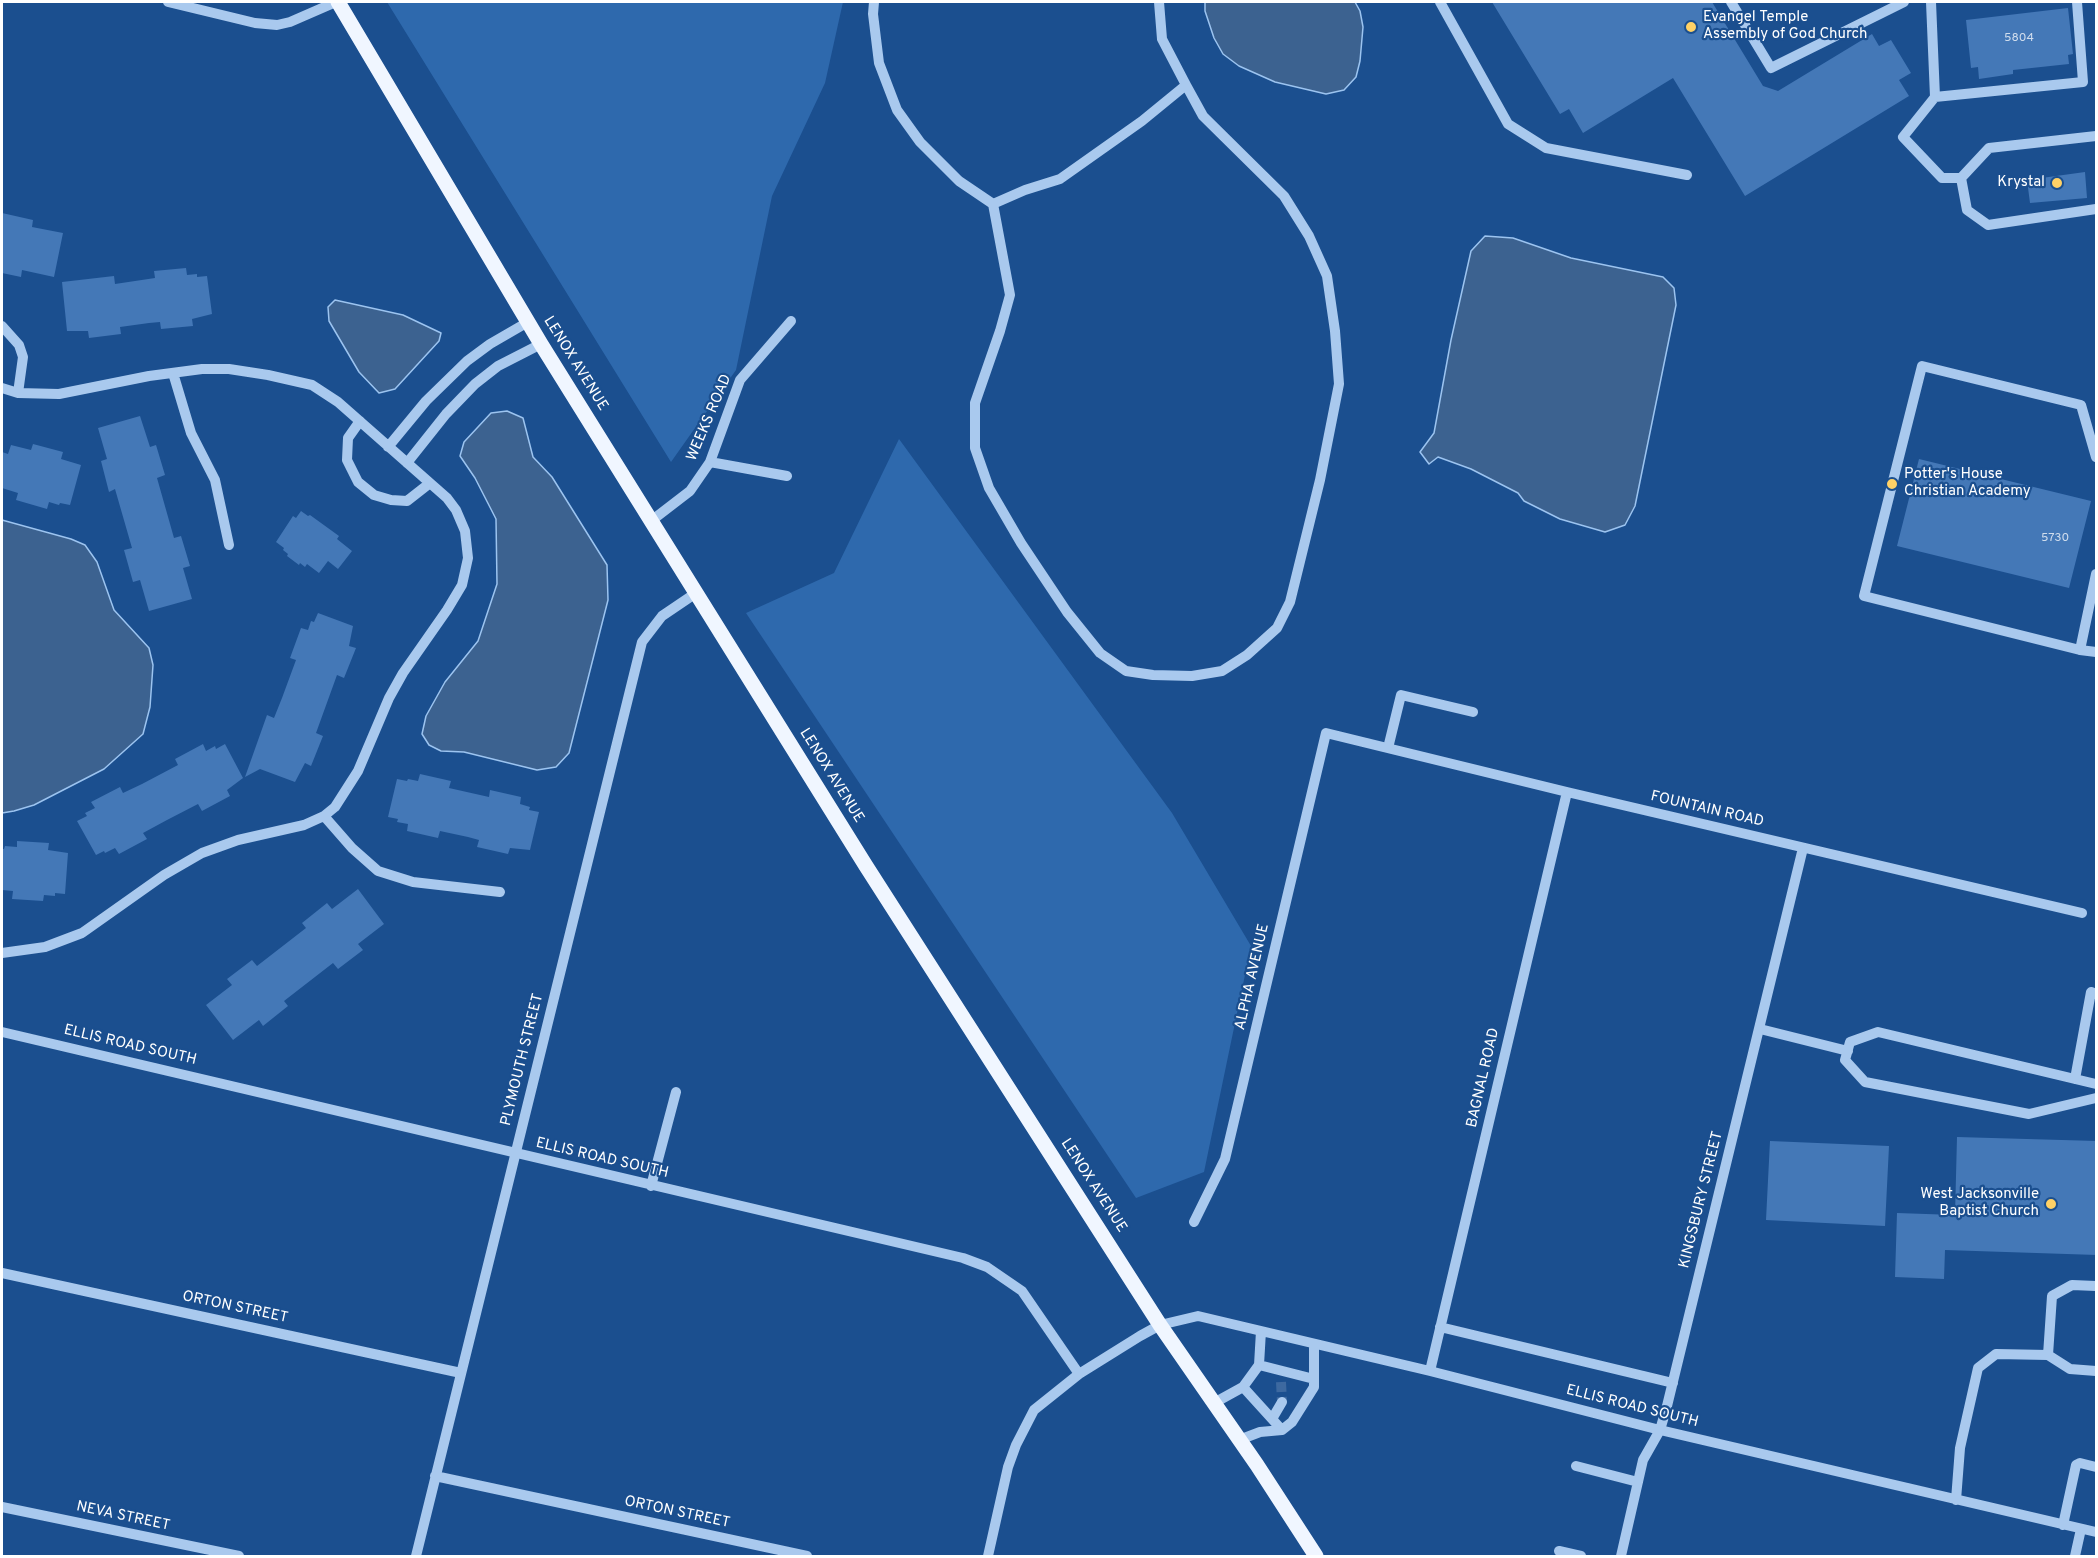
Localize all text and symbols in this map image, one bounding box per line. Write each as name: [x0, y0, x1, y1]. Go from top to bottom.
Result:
place label: Evangel Temple Assembly of God Church: [1703, 9, 1868, 44]
marker: Evangel Temple Assembly of God Church: [1684, 20, 1698, 34]
house number: 5804: [2004, 32, 2034, 46]
place label: Krystal: [1997, 174, 2045, 192]
marker: Krystal: [2050, 176, 2064, 190]
street label: LENOX AVENUE: [539, 313, 611, 415]
street label: WEEKS ROAD: [684, 372, 736, 464]
place label: Potter's House Christian Academy: [1904, 466, 2031, 501]
marker: Potter's House Christian Academy: [1885, 477, 1899, 491]
house number: 5730: [2041, 532, 2069, 546]
street label: LENOX AVENUE: [795, 725, 867, 827]
street label: FOUNTAIN ROAD: [1649, 788, 1765, 832]
street label: ALPHA AVENUE: [1232, 922, 1274, 1032]
street label: PLYMOUTH STREET: [498, 992, 548, 1128]
street label: ELLIS ROAD SOUTH: [62, 1022, 198, 1070]
street label: BAGNAL ROAD: [1464, 1026, 1504, 1130]
street label: KINGSBURY STREET: [1676, 1130, 1728, 1270]
street label: ELLIS ROAD SOUTH: [534, 1135, 670, 1183]
street label: LENOX AVENUE: [1056, 1136, 1130, 1236]
place label: West Jacksonville Baptist Church: [1920, 1186, 2039, 1221]
marker: West Jacksonville Baptist Church: [2044, 1197, 2058, 1211]
street label: ORTON STREET: [180, 1288, 290, 1328]
street label: ELLIS ROAD SOUTH: [1564, 1382, 1700, 1432]
street label: ORTON STREET: [622, 1493, 732, 1533]
street label: NEVA STREET: [74, 1498, 172, 1536]

